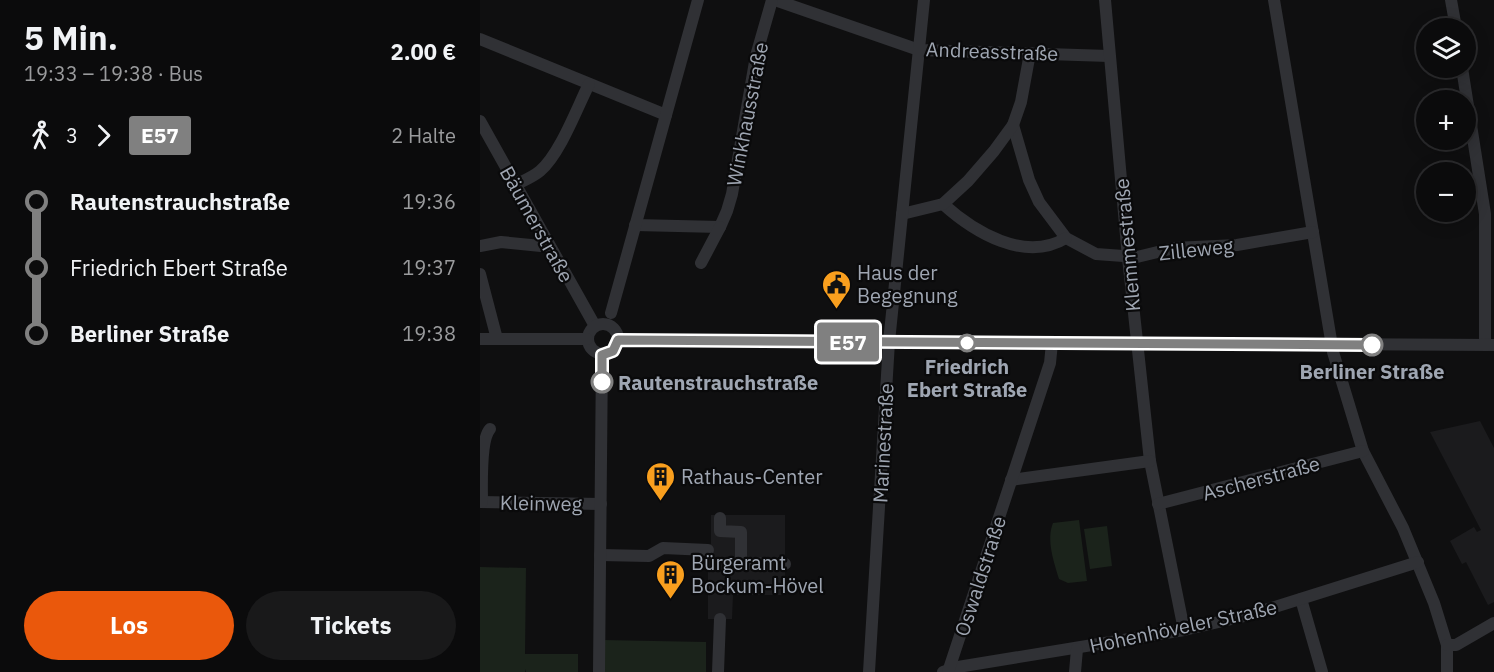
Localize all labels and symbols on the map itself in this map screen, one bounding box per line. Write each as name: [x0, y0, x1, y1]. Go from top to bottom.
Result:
street label: Andreasstraße: [925, 35, 1059, 67]
street label: Winkhausstraße: [720, 40, 774, 188]
street label: Bäumerstraße: [494, 161, 580, 287]
street label: Klemmestraße: [1108, 177, 1146, 313]
street label: Zilleweg: [1157, 232, 1235, 266]
place label: Haus der Begegnung: [857, 259, 958, 309]
public building icon: Haus der Begegnung: [820, 268, 852, 310]
line badge: E57: [814, 322, 883, 362]
marker: Friedrich Ebert Straße: [958, 334, 976, 352]
marker: Berliner Straße: [1361, 334, 1383, 356]
place label: Friedrich Ebert Straße: [907, 353, 1027, 403]
place label: Berliner Straße: [1300, 358, 1444, 385]
place label: Rautenstrauchstraße: [618, 369, 818, 396]
marker: Rautenstrauchstraße: [591, 371, 613, 393]
street label: Marinestraße: [866, 382, 900, 504]
street label: Ascherstraße: [1199, 449, 1323, 507]
building icon: Rathaus-Center: [644, 460, 676, 502]
place label: Rathaus-Center: [681, 463, 823, 490]
street label: Kleinweg: [500, 489, 583, 517]
street label: Oswaldstraße: [948, 512, 1012, 640]
place label: Bürgeramt Bockum-Hövel: [691, 549, 824, 599]
building icon: Bürgeramt Bockum-Hövel: [654, 558, 686, 600]
street label: Hohenhöveler Straße: [1087, 593, 1279, 659]

